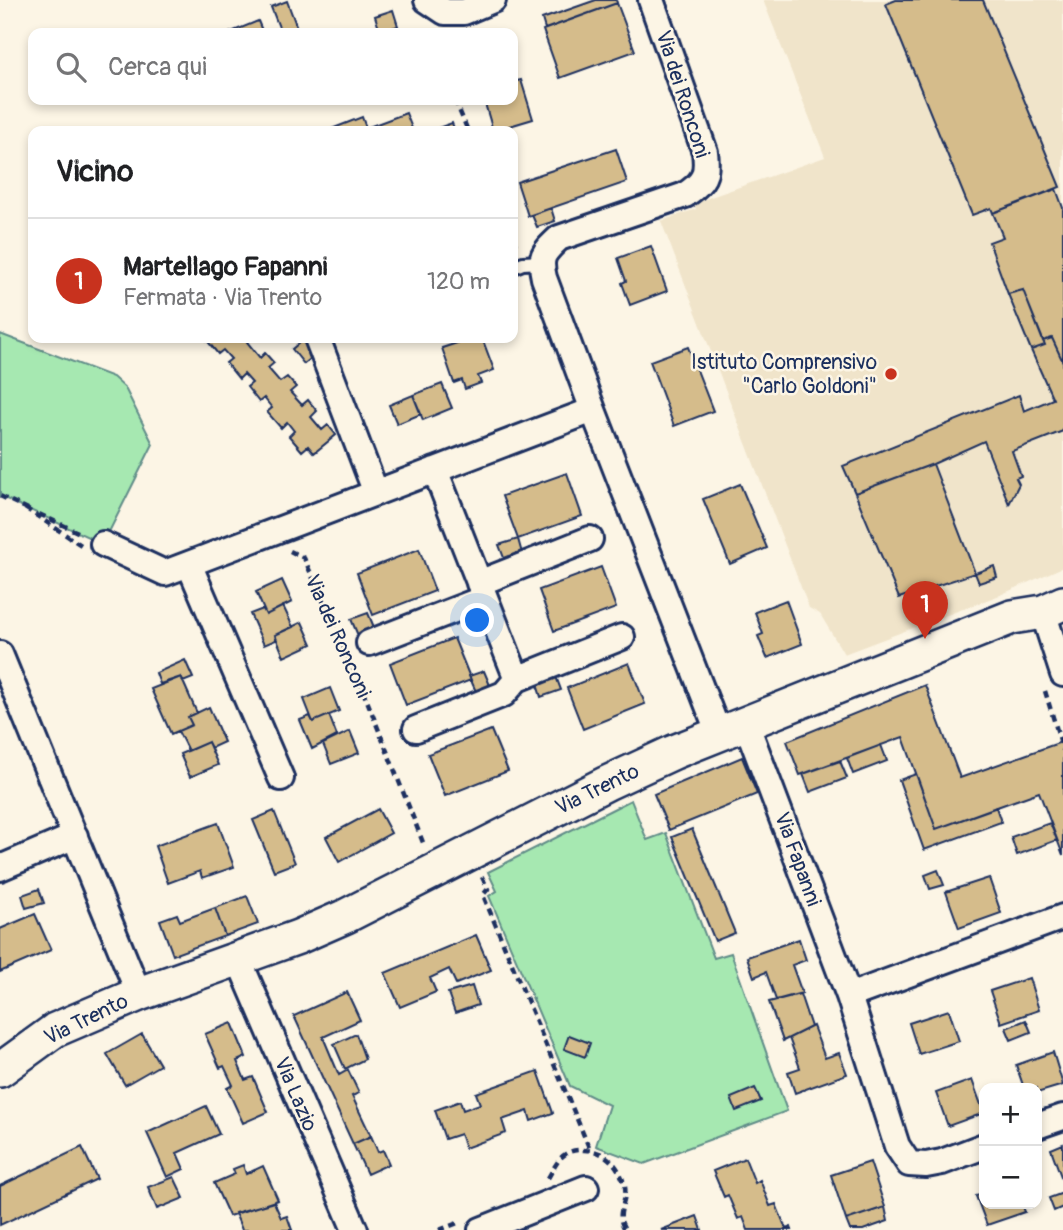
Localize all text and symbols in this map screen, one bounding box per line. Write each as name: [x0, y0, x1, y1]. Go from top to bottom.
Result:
street label: Via dei Ronconi: [649, 27, 716, 161]
search box: [28, 28, 518, 105]
icon: search: [52, 48, 90, 86]
text: Cerca qui: [108, 51, 207, 83]
text: Vicino: [56, 153, 133, 190]
text: Martellago Fapanni: [123, 251, 327, 283]
text: 1: [75, 267, 84, 296]
text: 120 m: [427, 267, 490, 296]
text: Fermata · Via Trento: [123, 283, 322, 312]
place label: Istituto Comprensivo "Carlo Goldoni": [691, 349, 877, 400]
marker: Istituto Comprensivo "Carlo Goldoni": [883, 366, 899, 382]
street label: Via dei Ronconi: [298, 570, 377, 702]
pin: 1: [902, 581, 948, 639]
your location: [460, 603, 494, 637]
street label: Via Trento: [551, 758, 644, 821]
street label: Via Fapanni: [768, 808, 827, 910]
street label: Via Trento: [40, 988, 133, 1051]
street label: Via Lazio: [268, 1053, 323, 1135]
map controls: [979, 1083, 1042, 1209]
button: +: [979, 1083, 1042, 1146]
button: −: [979, 1146, 1042, 1209]

